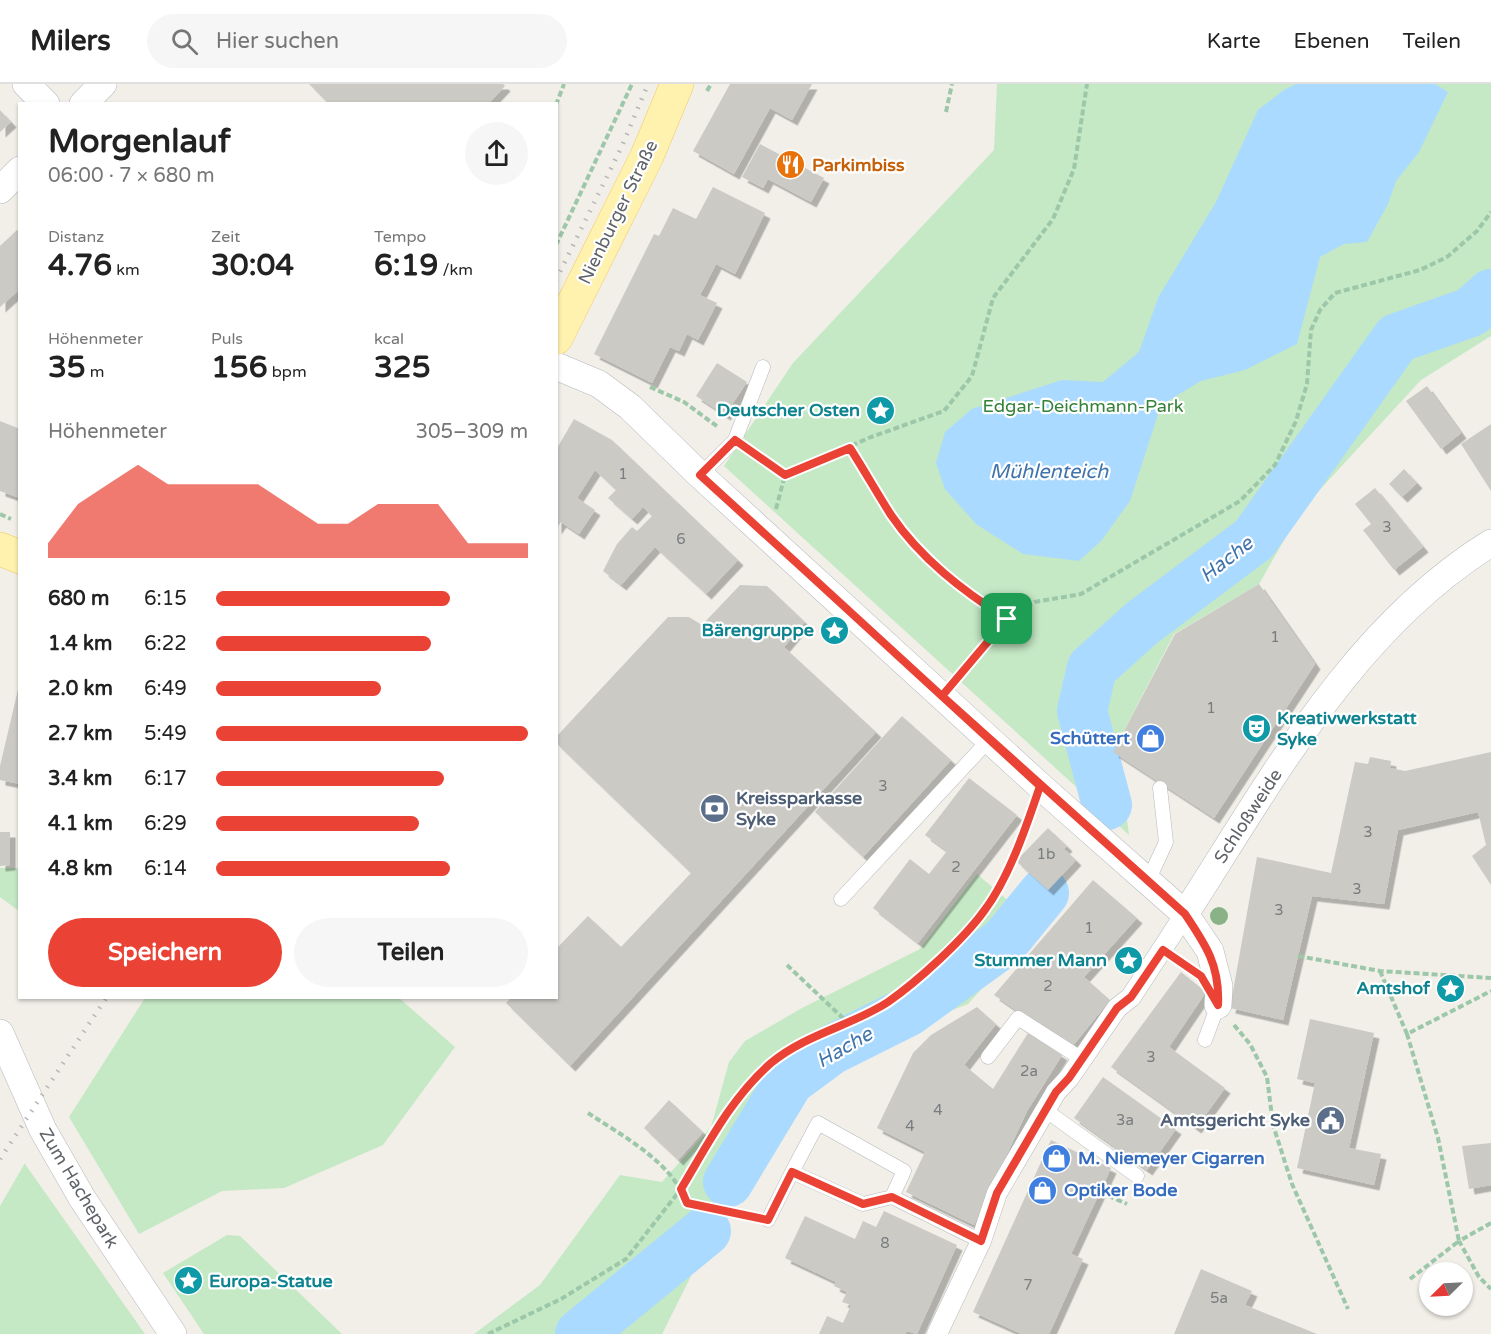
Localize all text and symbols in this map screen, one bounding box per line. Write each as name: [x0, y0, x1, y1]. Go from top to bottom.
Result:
search box: [147, 14, 567, 68]
text: Milers: [30, 24, 111, 58]
icon: search: [168, 25, 201, 58]
text: Hier suchen: [216, 28, 339, 54]
text: Karte: [1207, 29, 1261, 54]
text: Ebenen: [1294, 29, 1370, 54]
text: Teilen: [1403, 29, 1461, 54]
text: Morgenlauf: [48, 122, 231, 161]
button: share: [465, 122, 528, 185]
street label: Nienburger Straße: [574, 136, 662, 288]
restaurant icon: Parkimbiss: [775, 149, 807, 181]
place label: Parkimbiss: [812, 154, 905, 176]
text: 06:00 · 7 × 680 m: [48, 164, 215, 188]
text: Distanz: [48, 227, 104, 247]
text: Zeit: [211, 227, 240, 247]
text: Tempo: [374, 227, 426, 247]
text: 4.76: [48, 247, 112, 284]
text: 30:04: [211, 247, 294, 284]
text: 6:19: [374, 247, 438, 284]
text: km: [112, 260, 140, 280]
text: /km: [438, 260, 473, 280]
text: Höhenmeter: [48, 329, 143, 349]
text: Puls: [211, 329, 243, 349]
text: kcal: [374, 329, 404, 349]
text: 35: [48, 349, 86, 386]
text: 156: [211, 349, 268, 386]
text: 325: [374, 349, 431, 386]
text: m: [86, 362, 105, 382]
text: bpm: [268, 362, 307, 382]
place icon: Deutscher Osten: [865, 394, 897, 426]
park label: Edgar-Deichmann-Park: [982, 395, 1184, 417]
place label: Deutscher Osten: [717, 399, 860, 421]
text: Höhenmeter: [48, 420, 167, 444]
text: 305–309 m: [415, 420, 528, 444]
water label: Mühlenteich: [990, 460, 1109, 484]
house number: 1: [618, 465, 628, 483]
house number: 3: [1382, 518, 1392, 536]
house number: 6: [676, 530, 686, 548]
water label: Hache: [1195, 531, 1259, 588]
text: 680 m: [48, 587, 109, 611]
text: 6:15: [144, 587, 187, 611]
pin: [981, 593, 1032, 644]
icon: arrive: [990, 602, 1023, 635]
place icon: Bärengruppe: [819, 614, 851, 646]
place label: Bärengruppe: [702, 619, 814, 641]
house number: 1: [1270, 628, 1280, 646]
text: 1.4 km: [48, 632, 112, 656]
text: 6:22: [144, 632, 187, 656]
text: 2.0 km: [48, 677, 113, 701]
text: 6:49: [144, 677, 187, 701]
house number: 1: [1206, 699, 1216, 717]
place label: Kreativwerkstatt Syke: [1277, 707, 1417, 750]
theatre icon: Kreativwerkstatt Syke: [1240, 712, 1272, 744]
text: 2.7 km: [48, 722, 113, 746]
text: 5:49: [144, 722, 187, 746]
shop icon: Schüttert: [1135, 722, 1167, 754]
place label: Schüttert: [1050, 727, 1130, 749]
street label: Schloßweide: [1209, 765, 1287, 867]
text: 3.4 km: [48, 767, 112, 791]
text: 6:17: [144, 767, 187, 791]
house number: 3: [878, 777, 888, 795]
place label: Kreissparkasse Syke: [736, 787, 862, 830]
bank icon: Kreissparkasse Syke: [699, 792, 731, 824]
text: 4.1 km: [48, 812, 113, 836]
text: 6:29: [144, 812, 187, 836]
house number: 3: [1363, 823, 1373, 841]
house number: 1b: [1037, 845, 1055, 863]
text: 4.8 km: [48, 857, 113, 881]
text: 6:14: [144, 857, 187, 881]
house number: 2: [951, 858, 961, 876]
house number: 3: [1352, 880, 1362, 898]
house number: 3: [1274, 901, 1284, 919]
button: Speichern: [48, 918, 282, 987]
button: Teilen: [294, 918, 528, 987]
house number: 1: [1084, 919, 1094, 937]
place icon: Stummer Mann: [1112, 944, 1144, 976]
place label: Stummer Mann: [974, 949, 1107, 971]
place icon: Amtshof: [1435, 972, 1467, 1004]
house number: 2: [1043, 977, 1053, 995]
place label: Amtshof: [1356, 977, 1431, 999]
water label: Hache: [812, 1022, 878, 1073]
house number: 3: [1146, 1048, 1156, 1066]
house number: 2a: [1020, 1062, 1038, 1080]
house number: 4: [933, 1101, 943, 1119]
public building icon: Amtsgericht Syke: [1315, 1104, 1347, 1136]
place label: Amtsgericht Syke: [1160, 1109, 1310, 1131]
house number: 3a: [1116, 1111, 1134, 1129]
house number: 4: [905, 1117, 915, 1135]
street label: Zum Hachepark: [34, 1124, 124, 1252]
shop icon: M. Niemeyer Cigarren: [1041, 1142, 1073, 1174]
place label: M. Niemeyer Cigarren: [1078, 1147, 1265, 1169]
shop icon: Optiker Bode: [1027, 1174, 1059, 1206]
place label: Optiker Bode: [1064, 1179, 1177, 1201]
house number: 8: [880, 1234, 890, 1252]
north arrow: [1419, 1262, 1473, 1316]
map controls: [1419, 1262, 1473, 1316]
place icon: Europa-Statue: [172, 1265, 204, 1297]
place label: Europa-Statue: [209, 1270, 333, 1292]
house number: 7: [1023, 1276, 1033, 1294]
house number: 5a: [1210, 1289, 1228, 1307]

